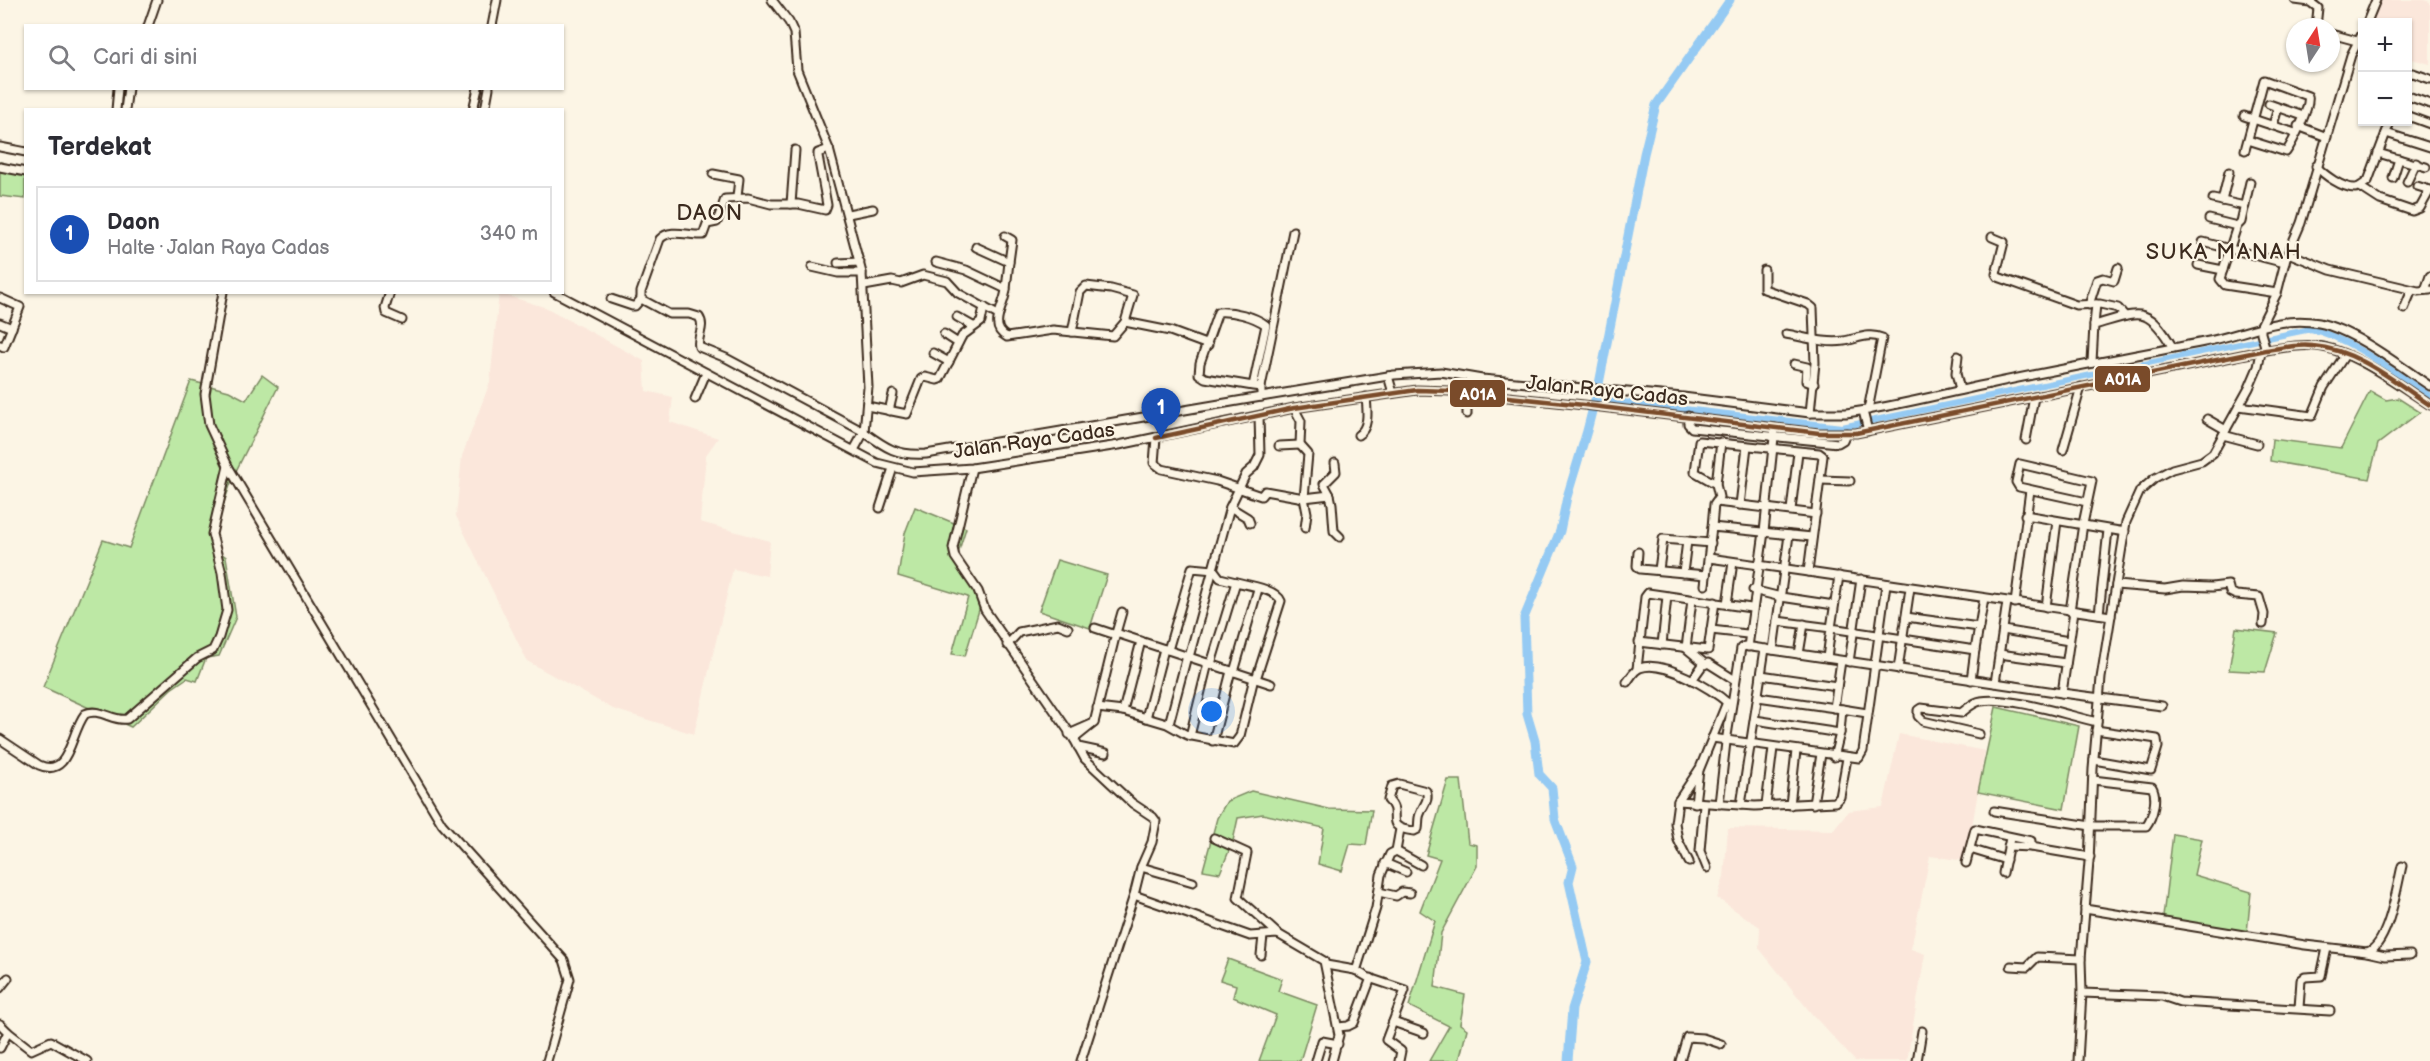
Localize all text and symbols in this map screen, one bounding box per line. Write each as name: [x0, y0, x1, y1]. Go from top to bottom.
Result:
north arrow: [2286, 18, 2340, 72]
map controls: [2358, 18, 2412, 126]
button: +: [2358, 18, 2412, 72]
search box: [24, 24, 564, 90]
icon: search: [45, 41, 78, 74]
text: Cari di sini: [93, 44, 197, 71]
button: −: [2358, 72, 2412, 126]
text: Terdekat: [48, 132, 151, 163]
district label: DAON: [676, 200, 744, 227]
text: Daon: [107, 209, 160, 236]
text: 1: [65, 222, 74, 246]
text: 340 m: [480, 222, 538, 246]
text: Halte · Jalan Raya Cadas: [107, 236, 329, 260]
district label: SUKA MANAH: [2146, 239, 2302, 266]
line badge: A01A: [2094, 365, 2151, 393]
street label: Jalan Raya Cadas: [1525, 371, 1689, 411]
text: A01A: [2104, 371, 2141, 390]
line badge: A01A: [1449, 379, 1506, 408]
text: A01A: [1459, 386, 1496, 405]
pin: 1: [1142, 388, 1180, 438]
street label: Jalan Raya Cadas: [952, 418, 1116, 464]
your location: [1197, 697, 1226, 726]

